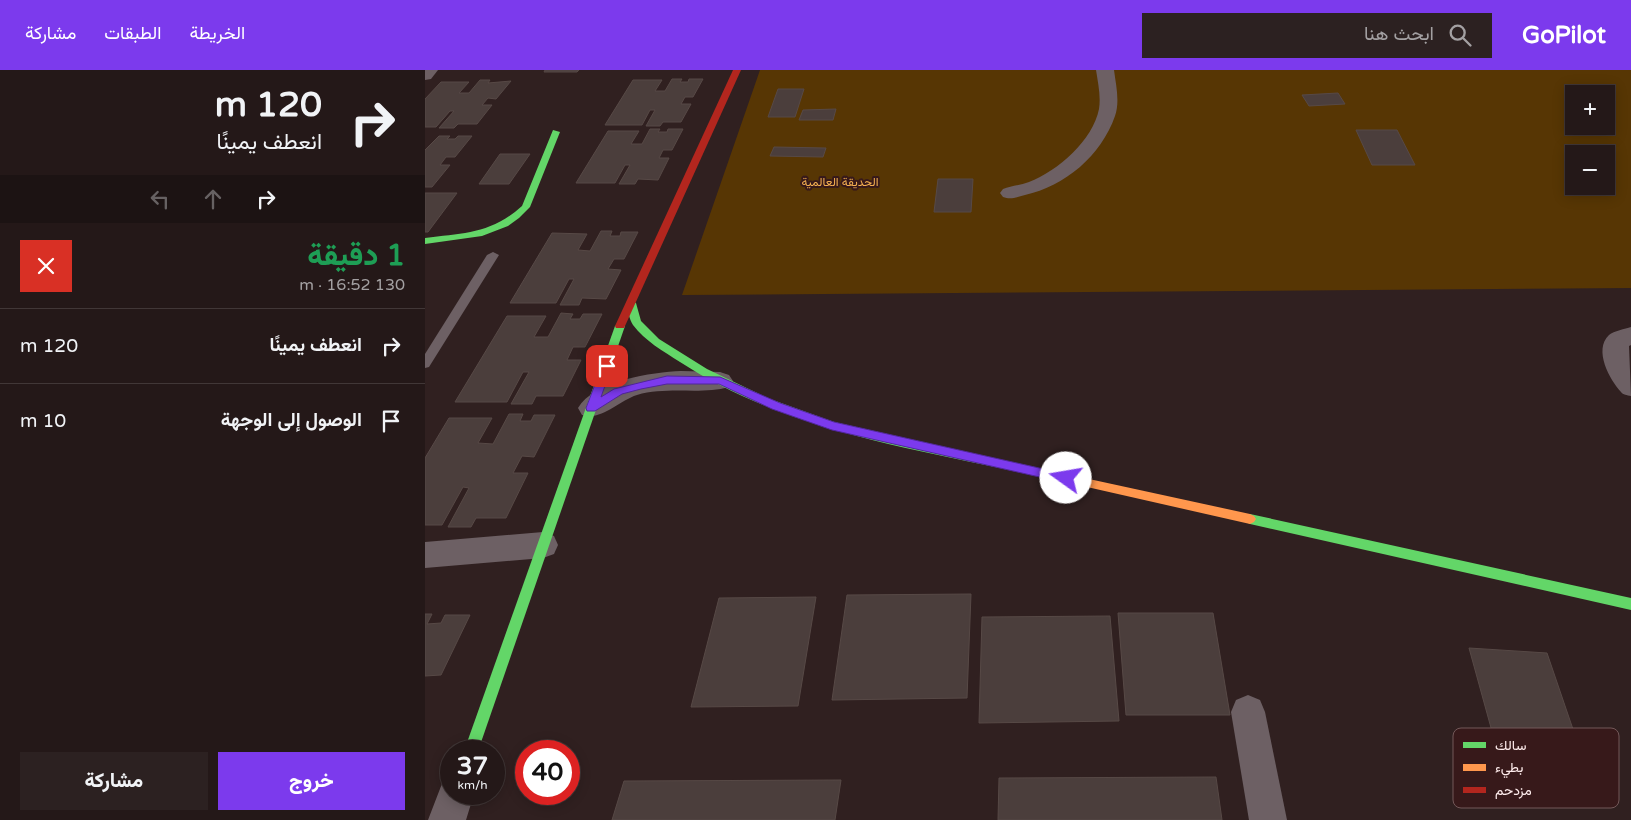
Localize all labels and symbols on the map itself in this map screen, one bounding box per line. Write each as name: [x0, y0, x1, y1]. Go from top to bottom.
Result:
park label: الحديقة العالمية: [801, 175, 879, 189]
pin: [586, 345, 628, 387]
position arrow: [1039, 451, 1091, 503]
legend: [1453, 728, 1619, 808]
text: سالك: [1495, 737, 1526, 754]
speed limit sign: 40: [515, 740, 580, 805]
text: بطيء: [1495, 759, 1523, 779]
text: مزدحم: [1495, 782, 1532, 799]

